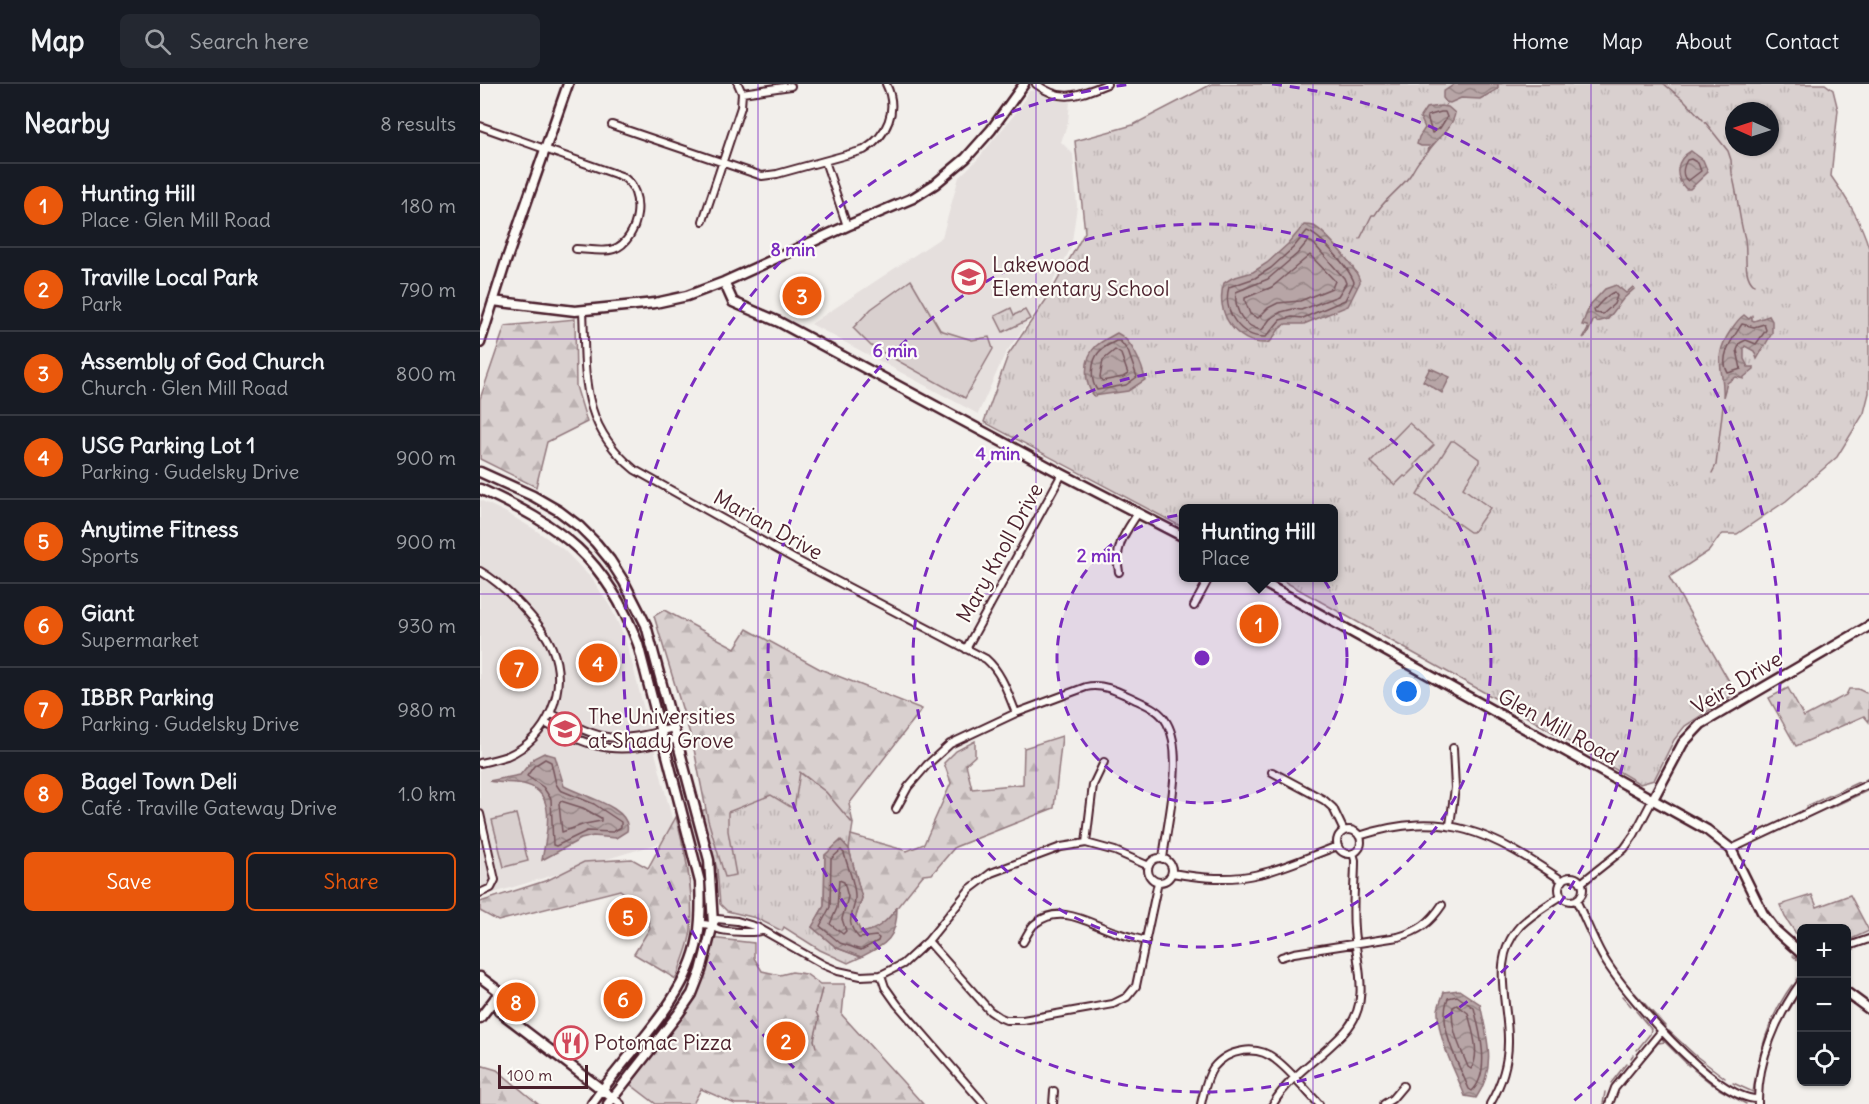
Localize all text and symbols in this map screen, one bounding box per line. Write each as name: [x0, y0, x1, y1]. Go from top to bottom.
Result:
search box: [120, 14, 540, 68]
text: Map: [30, 23, 84, 59]
icon: search: [141, 25, 174, 58]
text: Search here: [189, 27, 309, 55]
text: Home: [1512, 28, 1569, 55]
text: Map: [1602, 28, 1643, 55]
text: About: [1676, 28, 1732, 55]
text: Contact: [1765, 28, 1839, 55]
north arrow: [1725, 102, 1779, 156]
text: Nearby: [24, 107, 110, 140]
text: 8 results: [380, 111, 456, 136]
text: Hunting Hill: [81, 179, 195, 207]
text: 1: [40, 193, 47, 218]
text: 180 m: [401, 193, 456, 218]
text: Place · Glen Mill Road: [81, 207, 271, 232]
text: 8 min: [771, 238, 816, 261]
place label: Lakewood Elementary School: [992, 251, 1169, 302]
school or university icon: Lakewood Elementary School: [951, 259, 987, 295]
text: Traville Local Park: [81, 263, 258, 291]
pin: 3: [782, 274, 822, 318]
text: 2: [38, 277, 49, 302]
text: 790 m: [399, 277, 456, 302]
text: Park: [81, 291, 122, 316]
text: 6 min: [873, 339, 918, 362]
text: Assembly of God Church: [81, 347, 325, 375]
text: 3: [38, 361, 49, 386]
text: 800 m: [396, 361, 456, 386]
text: Church · Glen Mill Road: [81, 375, 288, 400]
text: USG Parking Lot 1: [81, 431, 255, 459]
text: 4 min: [976, 442, 1021, 465]
text: 4: [38, 445, 49, 470]
text: 900 m: [396, 445, 456, 470]
text: Parking · Gudelsky Drive: [81, 459, 299, 484]
street label: Mary Knoll Drive: [950, 478, 1049, 627]
street label: Marian Drive: [709, 483, 828, 566]
popup: [1179, 504, 1338, 582]
text: Anytime Fitness: [81, 515, 238, 543]
text: Hunting Hill: [1201, 517, 1316, 545]
text: 5: [38, 529, 49, 554]
text: 900 m: [396, 529, 456, 554]
text: Sports: [81, 543, 139, 568]
text: 2 min: [1077, 544, 1122, 567]
text: Place: [1201, 545, 1250, 570]
text: Giant: [81, 599, 134, 627]
pin: 1: [1240, 602, 1278, 646]
text: 6: [38, 613, 49, 638]
text: 930 m: [398, 613, 456, 638]
text: Supermarket: [81, 627, 199, 652]
pin: 4: [578, 640, 618, 686]
street label: Veirs Drive: [1686, 645, 1787, 720]
pin: 7: [500, 646, 538, 692]
centre of rings: [1192, 648, 1212, 668]
your location: [1392, 677, 1421, 706]
street label: Glen Mill Road: [1493, 682, 1623, 771]
text: IBBR Parking: [81, 683, 214, 711]
text: 7: [39, 697, 48, 722]
text: 980 m: [398, 697, 456, 722]
place label: The Universities at Shady Grove: [588, 703, 735, 754]
text: Parking · Gudelsky Drive: [81, 711, 299, 736]
school or university icon: The Universities at Shady Grove: [547, 711, 583, 747]
text: Bagel Town Deli: [81, 767, 237, 795]
text: 8: [38, 781, 49, 806]
text: 1.0 km: [398, 781, 456, 806]
text: Café · Traville Gateway Drive: [81, 795, 337, 820]
button: Save: [24, 852, 234, 911]
button: Share: [246, 852, 456, 911]
pin: 5: [608, 894, 648, 940]
map controls: [1797, 924, 1851, 1086]
button: +: [1797, 924, 1851, 978]
pin: 6: [604, 976, 642, 1022]
button: −: [1797, 978, 1851, 1032]
pin: 8: [496, 980, 536, 1024]
pin: 2: [766, 1018, 806, 1064]
restaurant icon: Potomac Pizza: [553, 1025, 589, 1061]
place label: Potomac Pizza: [594, 1029, 732, 1056]
button: locate: [1797, 1032, 1851, 1086]
scale bar: [498, 1062, 588, 1090]
text: 100 m: [507, 1065, 552, 1085]

